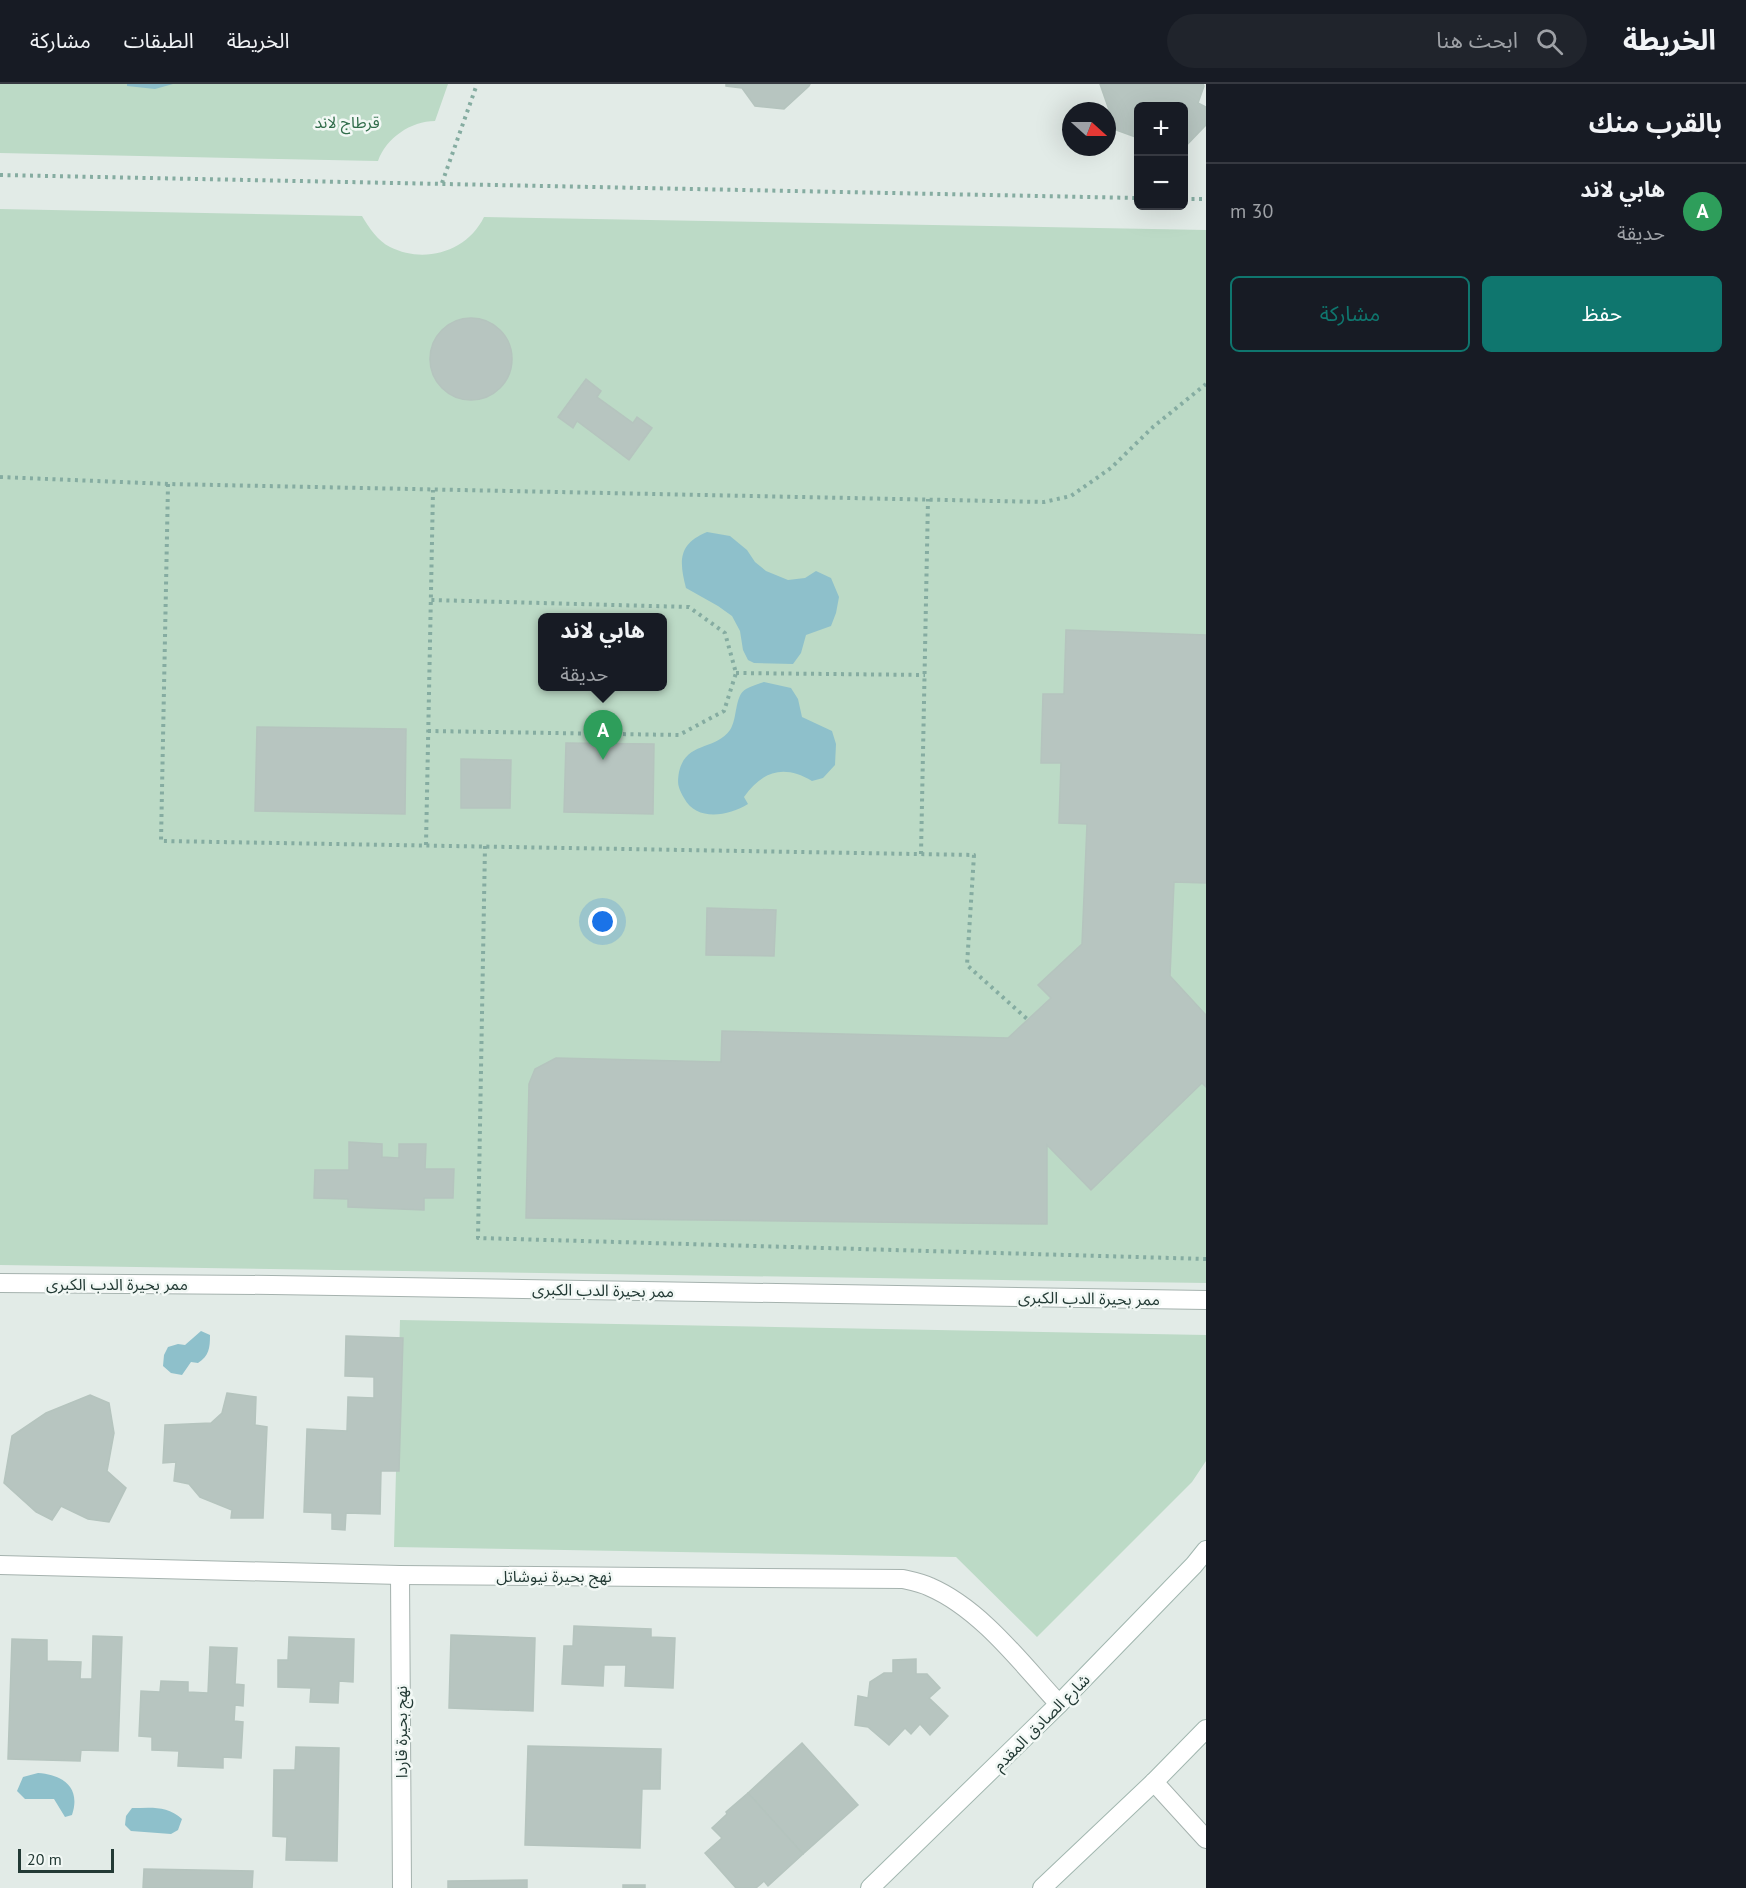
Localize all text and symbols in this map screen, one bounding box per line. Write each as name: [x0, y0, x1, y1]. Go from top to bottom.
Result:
search box: [1167, 14, 1587, 68]
text: الخريطة: [1623, 21, 1716, 58]
icon: search: [1533, 25, 1566, 58]
text: ابحث هنا: [1436, 26, 1518, 54]
text: مشاركة: [30, 27, 91, 54]
text: الطبقات: [124, 27, 194, 54]
text: الخريطة: [227, 27, 290, 54]
north arrow: [1062, 102, 1116, 156]
map controls: [1134, 102, 1188, 210]
button: +: [1134, 102, 1188, 156]
text: بالقرب منك: [1589, 106, 1722, 139]
park label: قرطاج لاند: [314, 112, 380, 135]
button: −: [1134, 156, 1188, 210]
text: هابي لاند: [1580, 175, 1665, 203]
text: 30 m: [1230, 198, 1273, 224]
text: A: [1696, 198, 1709, 224]
text: حديقة: [1617, 220, 1665, 246]
button: مشاركة: [1230, 276, 1470, 352]
button: حفظ: [1482, 276, 1722, 352]
popup: [538, 613, 667, 691]
text: هابي لاند: [560, 616, 645, 644]
text: حديقة: [560, 661, 608, 687]
pin: A: [584, 710, 622, 760]
your location: [588, 907, 617, 936]
street label: ممر بحيرة الدب الكبرى: [46, 1274, 188, 1294]
street label: ممر بحيرة الدب الكبرى: [532, 1279, 674, 1301]
street label: ممر بحيرة الدب الكبرى: [1018, 1287, 1160, 1309]
street label: نهج بحيرة نيوشاتل: [496, 1566, 612, 1589]
street label: شارع الصادق المقدم: [988, 1669, 1096, 1777]
street label: نهج بحيرة قاردا: [391, 1686, 414, 1778]
scale bar: [18, 1846, 114, 1874]
text: 20 m: [27, 1849, 62, 1869]

